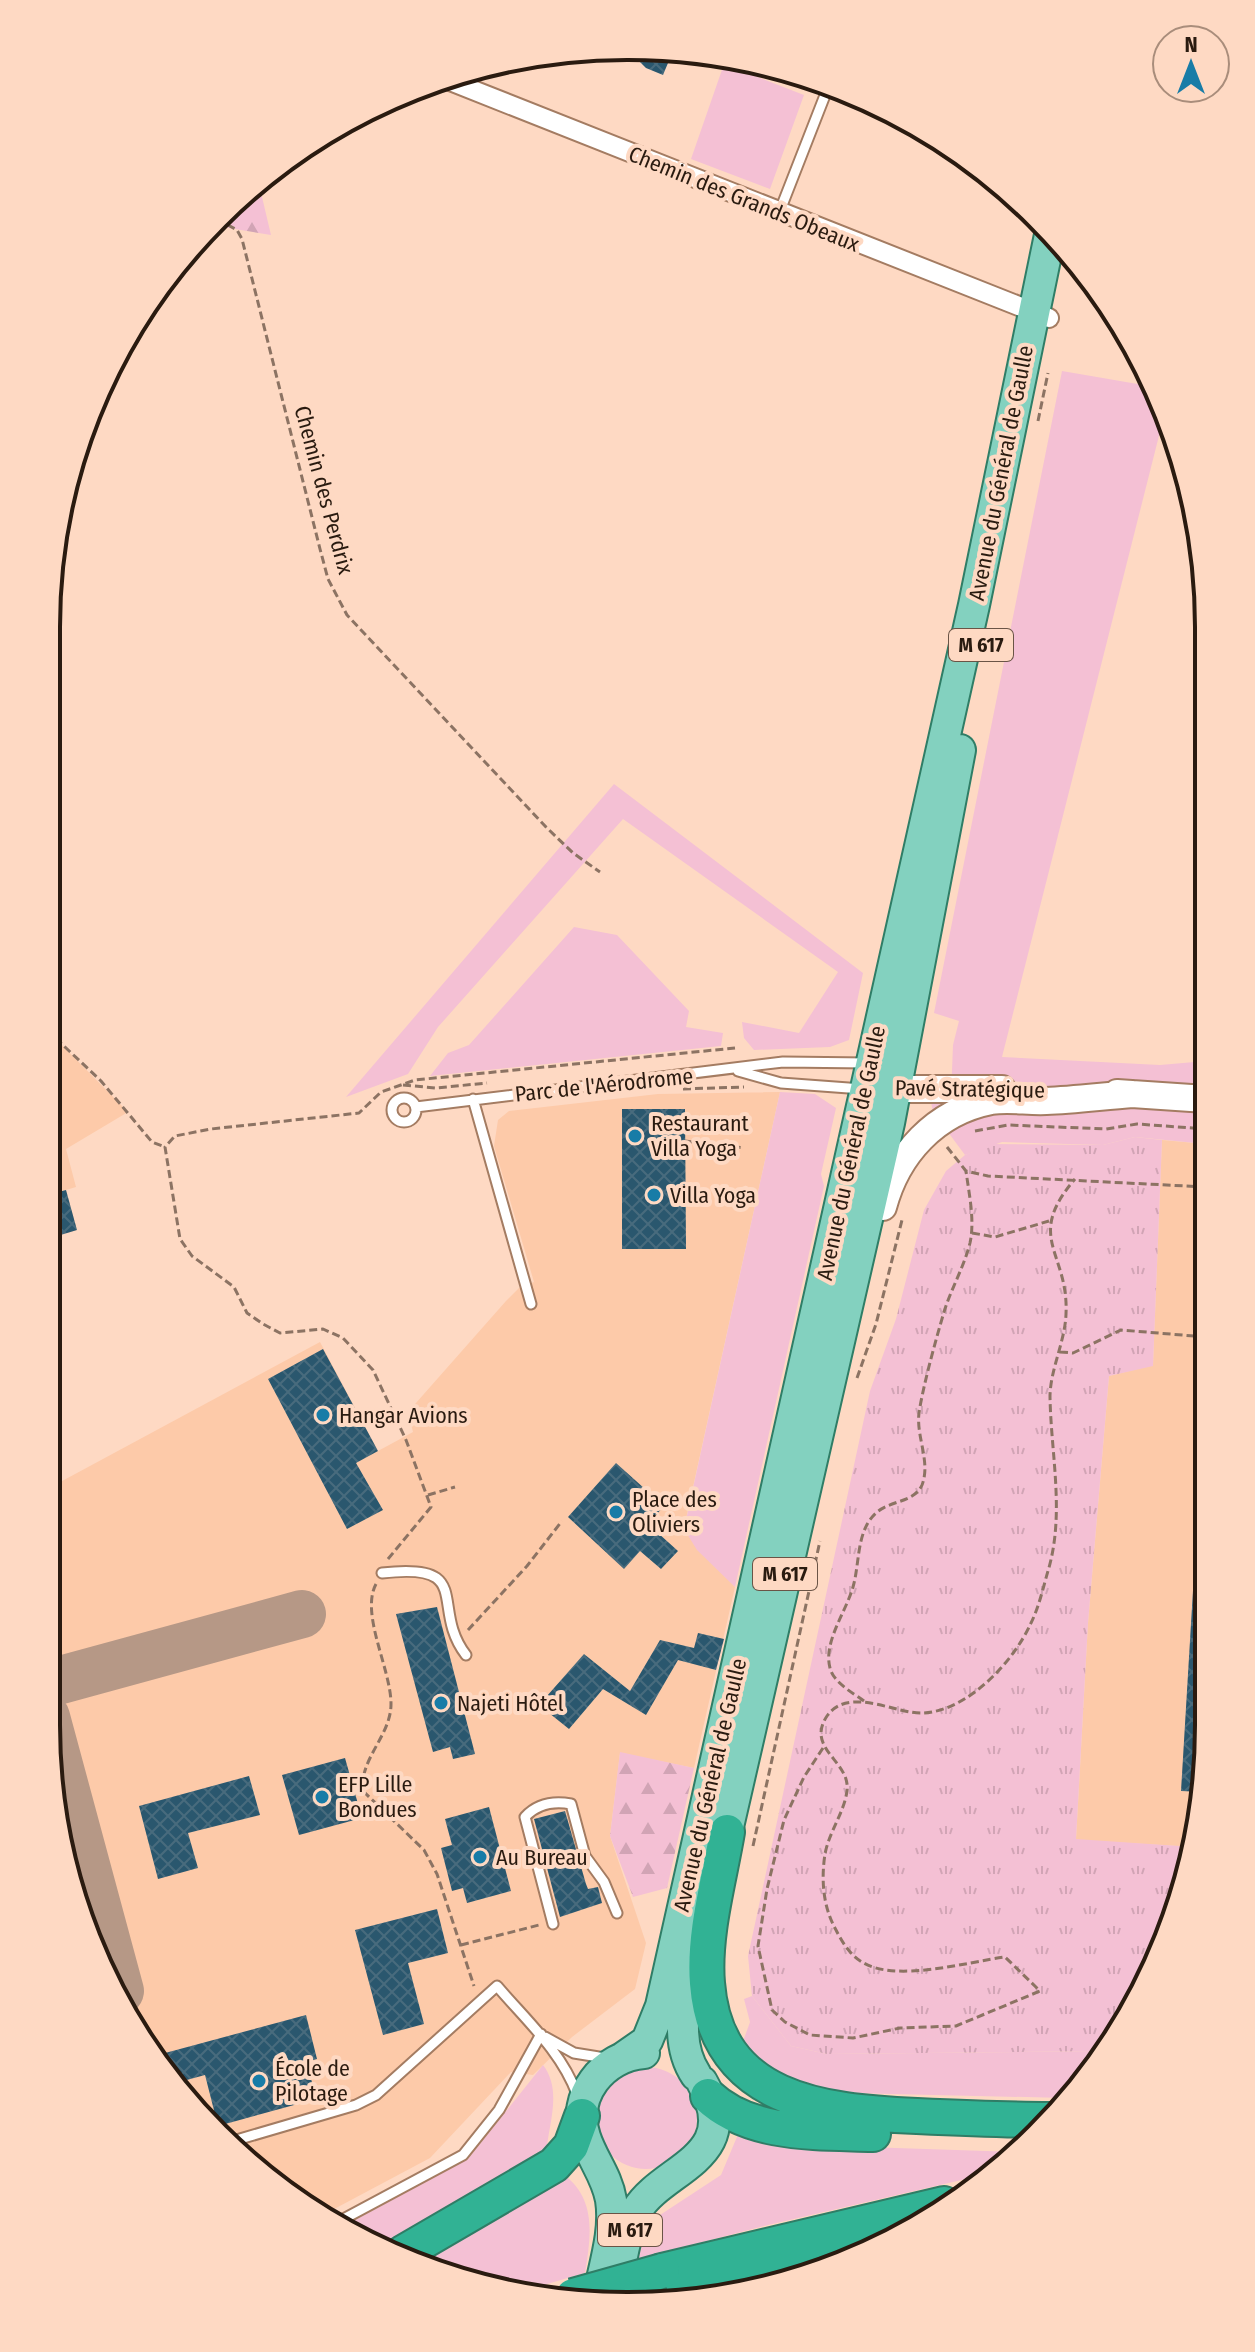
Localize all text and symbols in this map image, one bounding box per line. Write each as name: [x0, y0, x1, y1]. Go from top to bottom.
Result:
north arrow: [1151, 24, 1231, 104]
text: N: [1184, 31, 1198, 58]
street label: Chemin des Grands Obeaux: [625, 140, 864, 258]
street label: Avenue du Général de Gaulle: [963, 343, 1039, 603]
street label: Chemin des Perdrix: [289, 403, 360, 578]
road number: M 617: [949, 629, 1013, 661]
street label: Avenue du Général de Gaulle: [811, 1023, 891, 1283]
street label: Parc de l'Aérodrome: [513, 1062, 695, 1108]
street label: Pavé Stratégique: [895, 1074, 1045, 1104]
place label: Restaurant Villa Yoga: [651, 1110, 750, 1162]
marker: Restaurant Villa Yoga: [626, 1127, 644, 1145]
place label: Villa Yoga: [670, 1182, 756, 1209]
marker: Villa Yoga: [645, 1186, 663, 1204]
place label: Hangar Avions: [339, 1402, 468, 1429]
marker: Hangar Avions: [314, 1406, 332, 1424]
place label: Place des Oliviers: [632, 1486, 717, 1538]
marker: Place des Oliviers: [607, 1503, 625, 1521]
road number: M 617: [753, 1558, 817, 1590]
street label: Avenue du Général de Gaulle: [668, 1656, 752, 1914]
place label: Najeti Hôtel: [457, 1690, 564, 1717]
marker: Najeti Hôtel: [432, 1694, 450, 1712]
place label: EFP Lille Bondues: [338, 1771, 417, 1823]
marker: EFP Lille Bondues: [313, 1788, 331, 1806]
place label: Au Bureau: [496, 1844, 588, 1871]
marker: Au Bureau: [471, 1848, 489, 1866]
place label: École de Pilotage: [275, 2055, 350, 2107]
marker: École de Pilotage: [250, 2072, 268, 2090]
road number: M 617: [598, 2214, 662, 2246]

